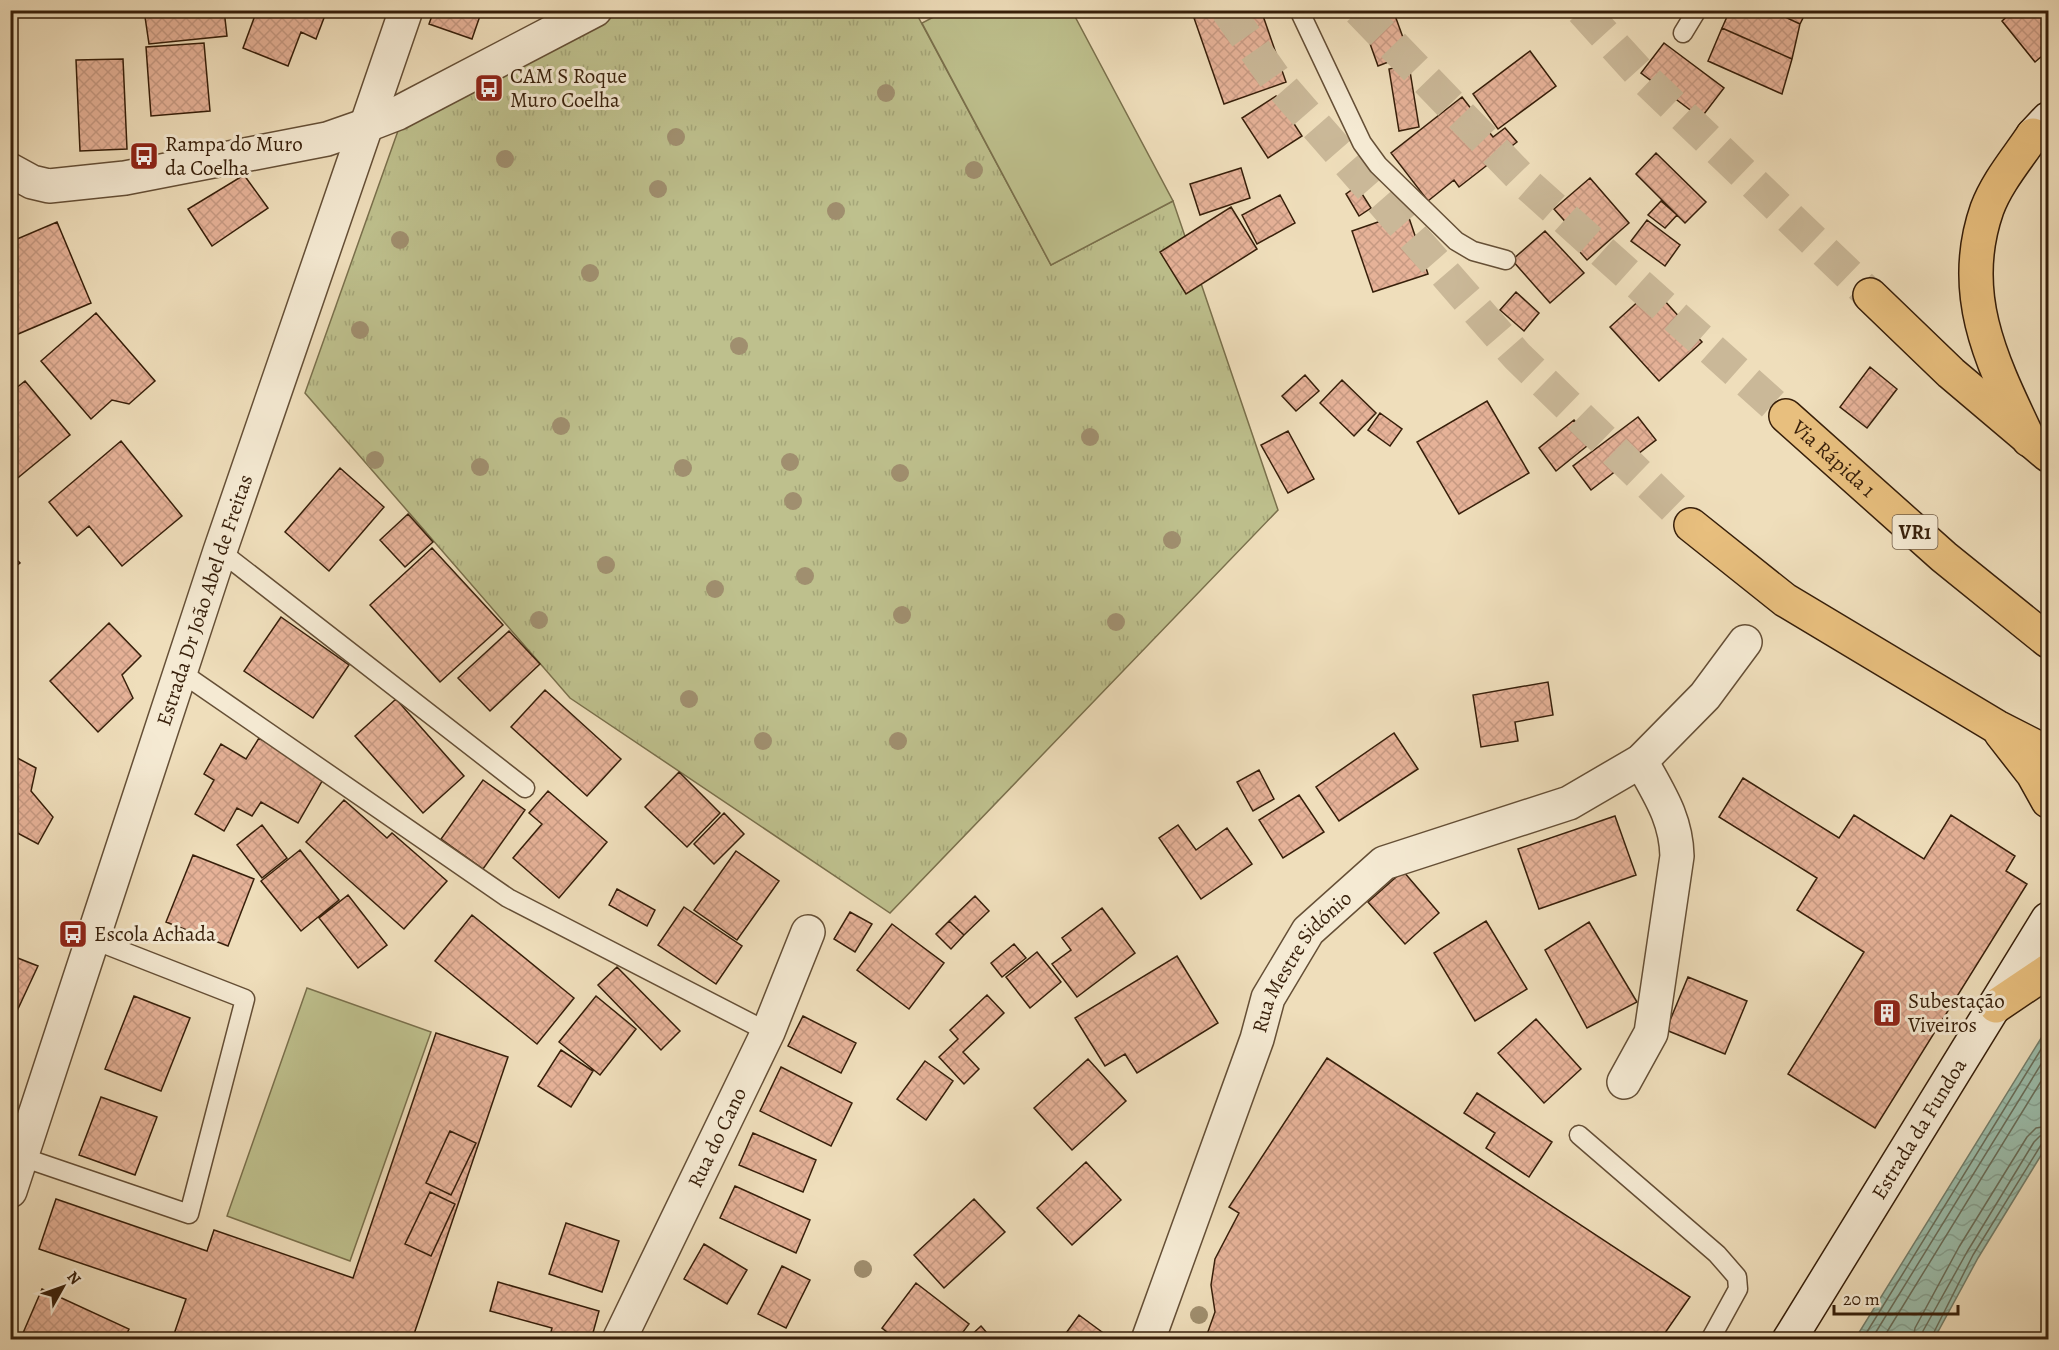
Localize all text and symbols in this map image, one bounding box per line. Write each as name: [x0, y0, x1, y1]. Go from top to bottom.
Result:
place label: CAM S Roque Muro Coelha: [510, 62, 627, 114]
bus stop icon: CAM S Roque Muro Coelha: [473, 72, 505, 104]
place label: Rampa do Muro da Coelha: [165, 130, 303, 182]
bus stop icon: Rampa do Muro da Coelha: [128, 140, 160, 172]
street label: Via Rápida 1: [1785, 413, 1882, 504]
street label: Estrada Dr João Abel de Freitas: [150, 471, 259, 730]
road number: VR1: [1892, 515, 1938, 549]
street label: Rua Mestre Sidónio: [1245, 884, 1358, 1036]
bus stop icon: Escola Achada: [57, 918, 89, 950]
place label: Escola Achada: [94, 920, 216, 948]
place label: Subestação Viveiros: [1907, 987, 2005, 1039]
building icon: Subestação Viveiros: [1871, 997, 1903, 1029]
street label: Estrada da Fundoa: [1865, 1053, 1973, 1205]
street label: Rua do Cano: [681, 1083, 753, 1192]
north arrow: [33, 1257, 93, 1317]
text: N: [62, 1266, 86, 1290]
scale bar: [1834, 1278, 1958, 1316]
text: 20 m: [1843, 1287, 1880, 1311]

